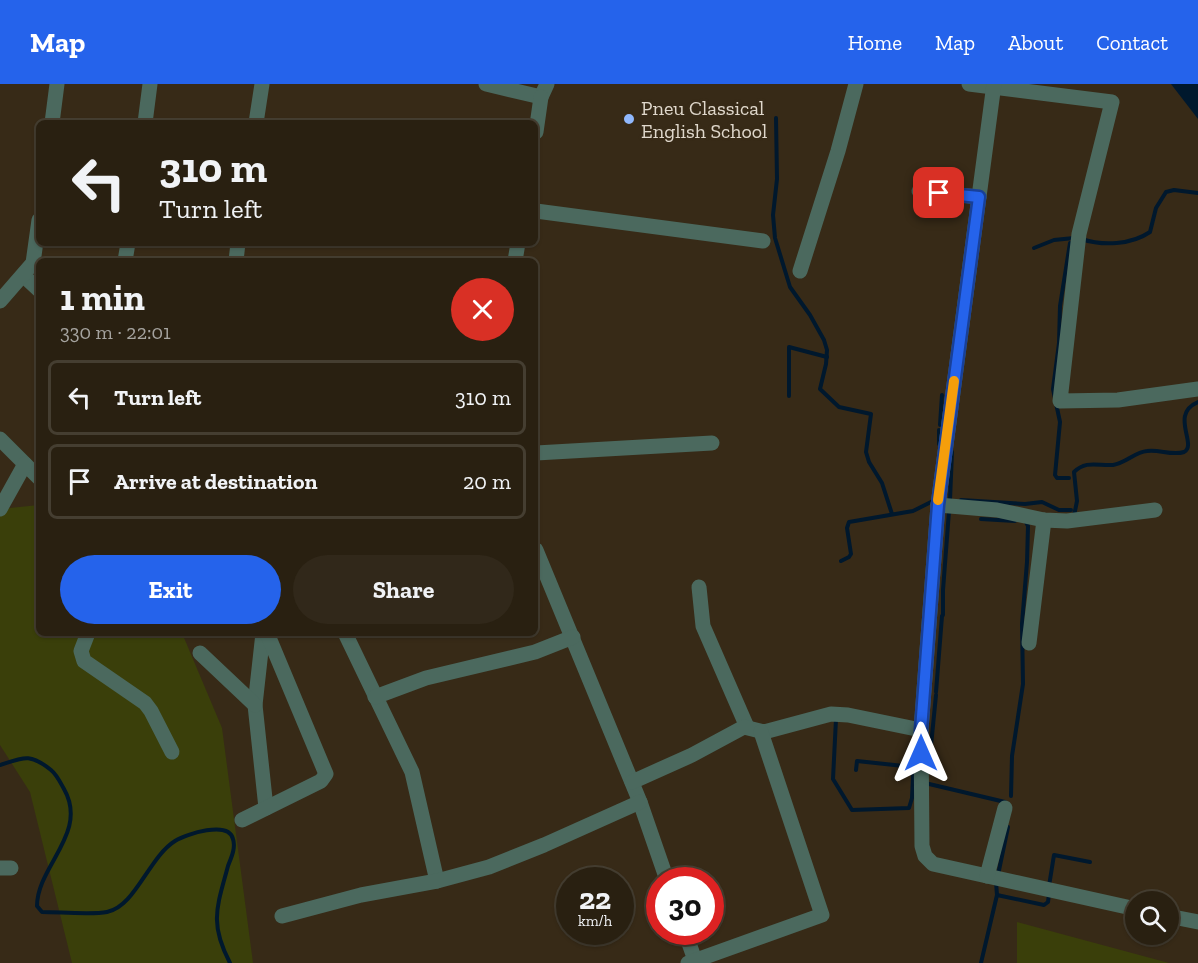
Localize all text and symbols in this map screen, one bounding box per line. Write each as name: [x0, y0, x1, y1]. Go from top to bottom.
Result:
text: Map: [30, 26, 85, 59]
text: Home: [848, 30, 902, 55]
text: Map: [935, 30, 975, 55]
text: About: [1008, 30, 1063, 55]
text: Contact: [1096, 30, 1168, 55]
place label: Pneu Classical English School: [641, 96, 767, 143]
marker: Pneu Classical English School: [622, 112, 636, 126]
text: 310 m: [159, 142, 267, 193]
icon: left: [60, 144, 138, 222]
pin: [913, 167, 964, 218]
icon: arrive: [922, 176, 955, 209]
text: Turn left: [159, 193, 262, 225]
text: 1 min: [60, 276, 145, 319]
button: close: [451, 278, 514, 341]
text: 330 m · 22:01: [60, 320, 171, 344]
icon: left: [63, 381, 96, 414]
text: Turn left: [114, 384, 201, 411]
text: 310 m: [455, 384, 511, 411]
icon: arrive: [63, 465, 96, 498]
text: Arrive at destination: [114, 468, 317, 495]
text: 20 m: [463, 468, 511, 495]
button: Exit: [60, 555, 281, 624]
button: Share: [293, 555, 514, 624]
position arrow: [889, 721, 953, 785]
speed limit sign: 30: [646, 867, 724, 945]
text: 22: [579, 881, 611, 917]
map controls: [1125, 891, 1179, 945]
button: search: [1125, 891, 1179, 945]
text: km/h: [578, 912, 612, 930]

